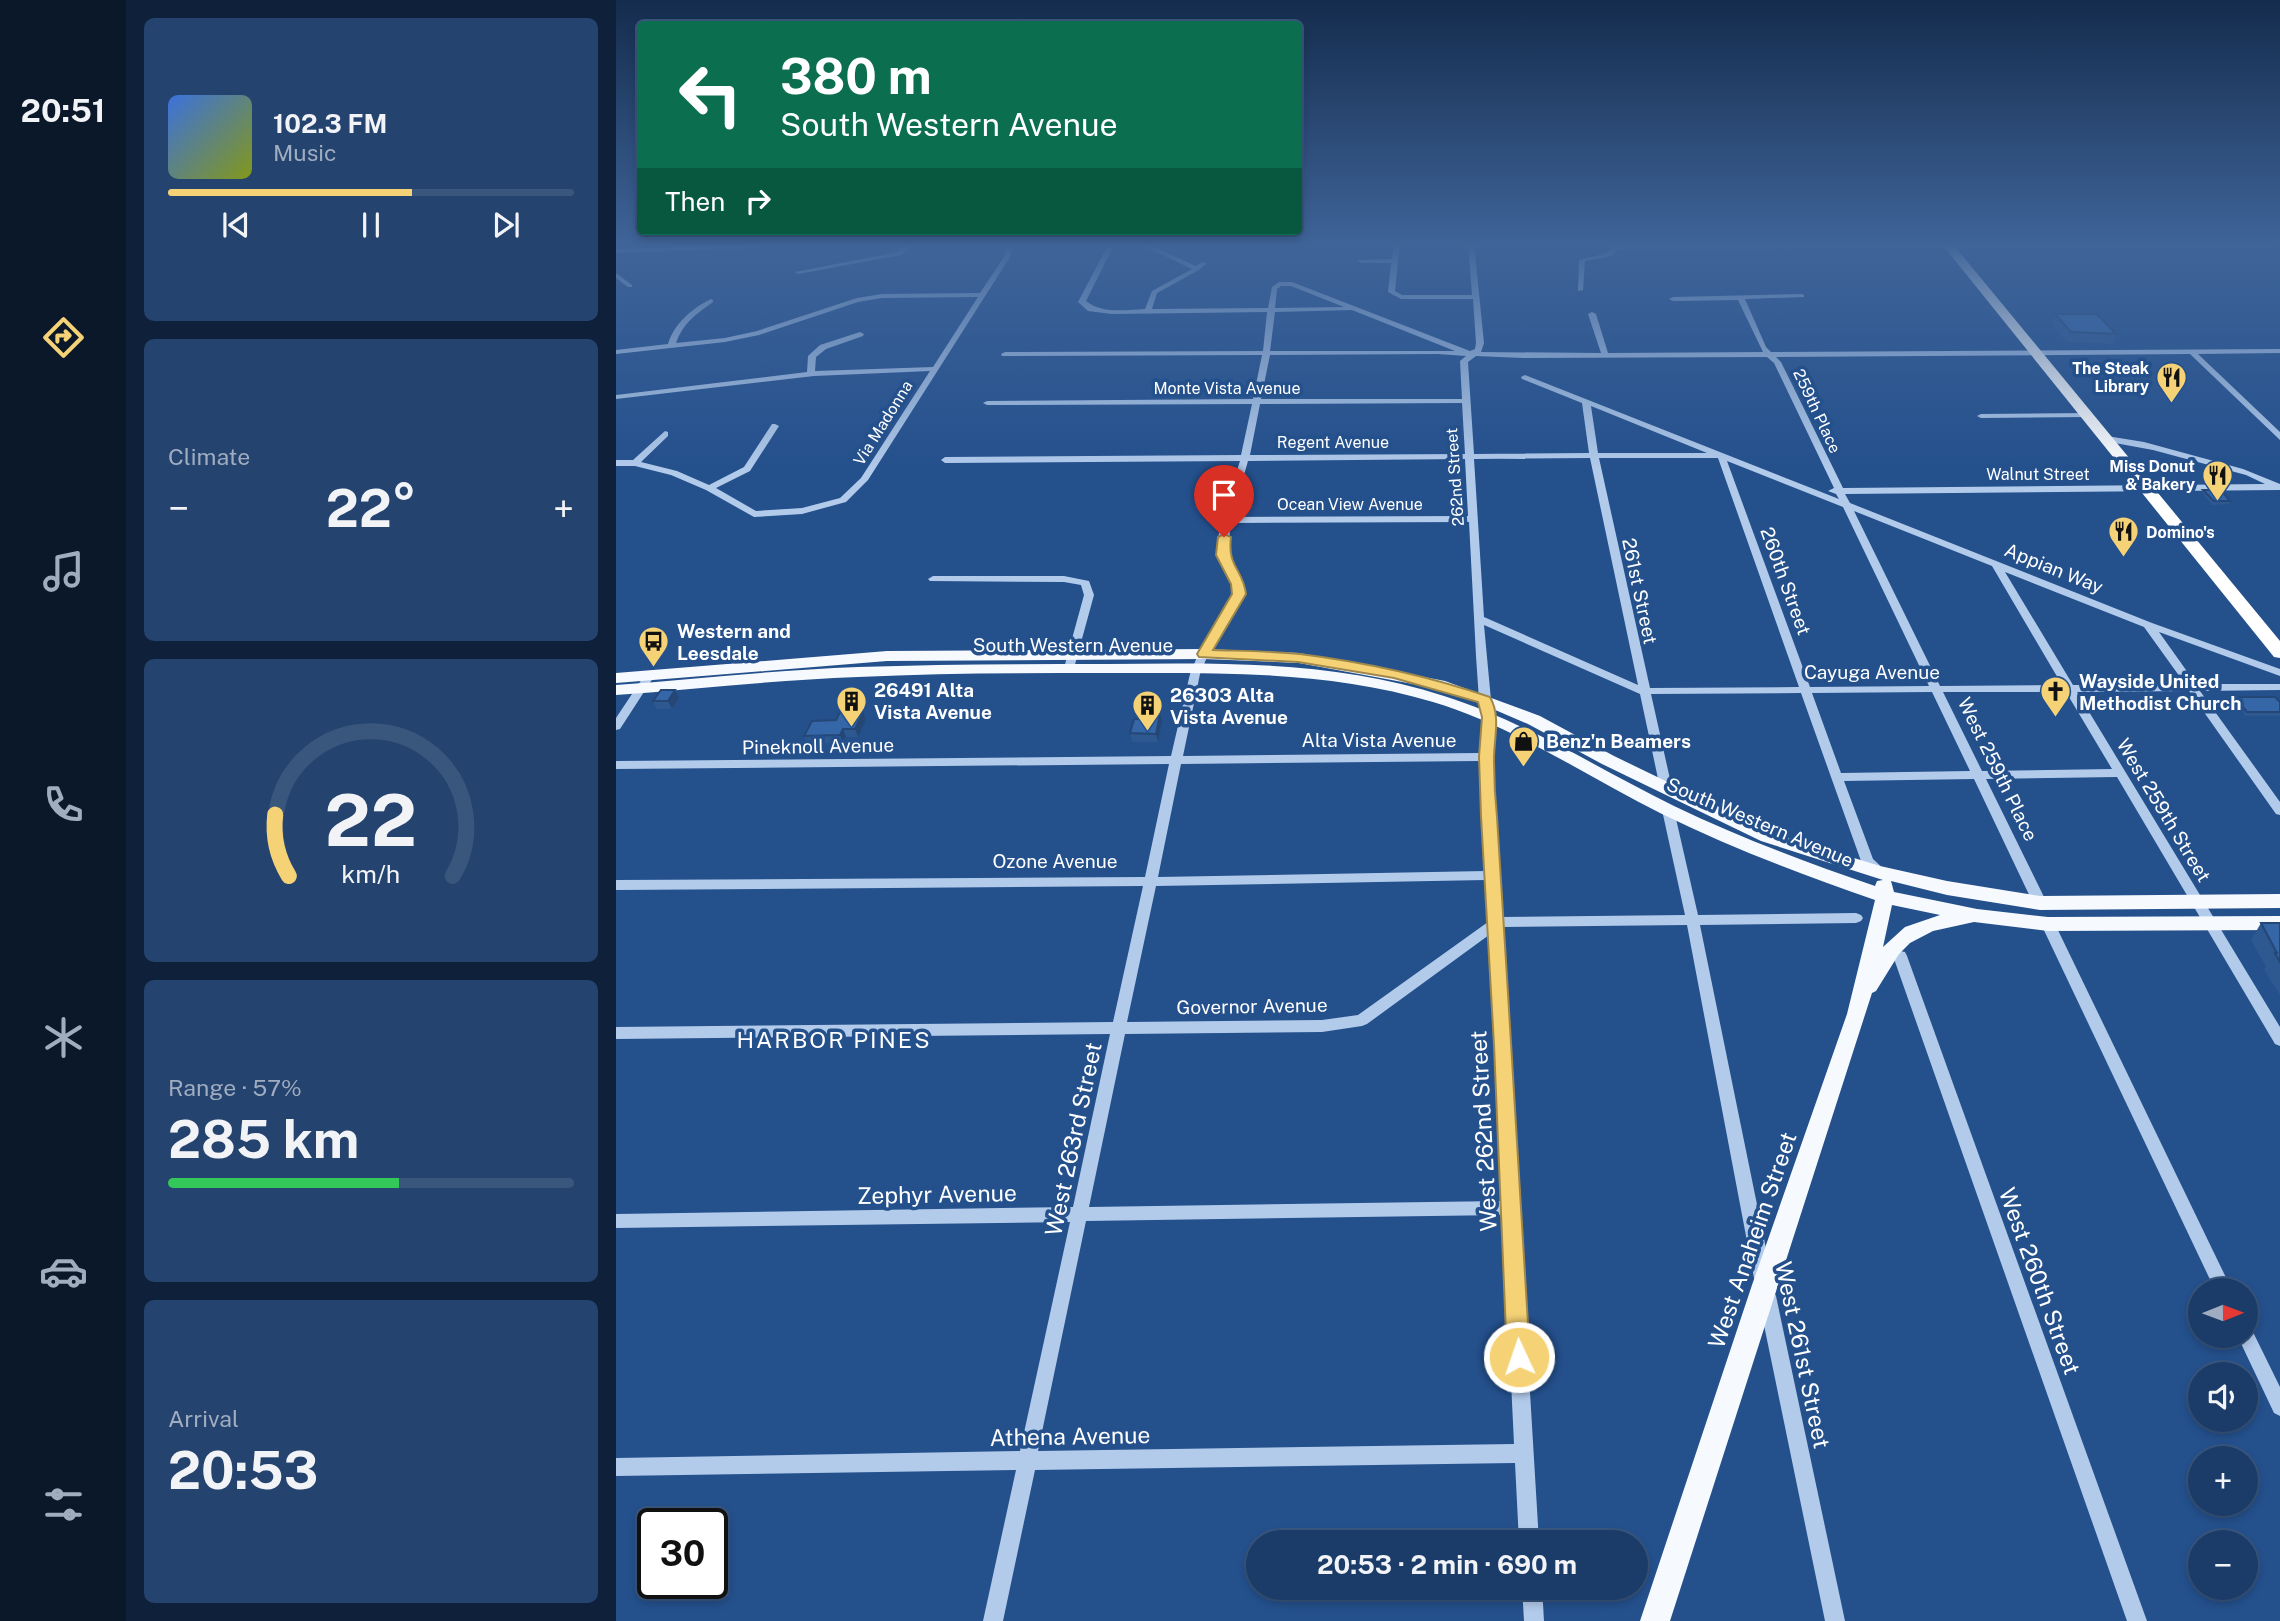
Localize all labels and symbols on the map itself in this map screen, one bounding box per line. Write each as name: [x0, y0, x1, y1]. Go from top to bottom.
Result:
place label: The Steak Library: [2072, 359, 2149, 396]
restaurant icon: The Steak Library: [2155, 360, 2189, 404]
street label: 259th Place: [1789, 366, 1845, 456]
street label: Via Madonna: [849, 377, 917, 469]
street label: Monte Vista Avenue: [1154, 379, 1300, 398]
street label: 262nd Street: [1442, 427, 1468, 527]
street label: Regent Avenue: [1277, 433, 1389, 452]
place label: Miss Donut & Bakery: [2109, 457, 2195, 494]
restaurant icon: Miss Donut & Bakery: [2201, 458, 2235, 502]
pin: [1194, 465, 1254, 537]
street label: Walnut Street: [1986, 465, 2090, 484]
street label: Ocean View Avenue: [1277, 495, 1423, 514]
restaurant icon: Domino's: [2106, 515, 2140, 559]
place label: Domino's: [2146, 523, 2215, 542]
street label: 260th Street: [1756, 524, 1816, 638]
street label: 261st Street: [1618, 536, 1662, 646]
street label: Appian Way: [2002, 538, 2106, 598]
place label: Western and Leesdale: [677, 620, 791, 664]
bus stop icon: Western and Leesdale: [637, 625, 671, 669]
street label: South Western Avenue: [973, 634, 1173, 656]
street label: Cayuga Avenue: [1804, 661, 1940, 683]
place label: Wayside United Methodist Church: [2079, 670, 2241, 714]
church icon: Wayside United Methodist Church: [2039, 675, 2073, 719]
place label: 26491 Alta Vista Avenue: [874, 679, 992, 723]
building icon: 26491 Alta Vista Avenue: [834, 684, 868, 728]
place label: 26303 Alta Vista Avenue: [1170, 684, 1288, 728]
building icon: 26303 Alta Vista Avenue: [1130, 689, 1164, 733]
street label: West 259th Place: [1954, 694, 2042, 844]
shop icon: Benz'n Beamers: [1506, 724, 1540, 768]
street label: Alta Vista Avenue: [1301, 729, 1457, 751]
place label: Benz'n Beamers: [1546, 730, 1691, 752]
street label: Pineknoll Avenue: [742, 734, 894, 758]
street label: West 259th Street: [2113, 734, 2215, 886]
street label: South Western Avenue: [1663, 773, 1857, 871]
street label: Ozone Avenue: [992, 850, 1118, 872]
street label: Governor Avenue: [1176, 994, 1328, 1018]
district label: HARBOR PINES: [736, 1026, 932, 1053]
street label: West 262nd Street: [1464, 1030, 1502, 1232]
street label: West 263rd Street: [1039, 1040, 1107, 1238]
street label: West Anaheim Street: [1702, 1128, 1802, 1352]
street label: Zephyr Avenue: [857, 1179, 1017, 1209]
street label: West 260th Street: [1994, 1184, 2086, 1378]
street label: West 261st Street: [1770, 1259, 1836, 1451]
north arrow: [2188, 1278, 2258, 1348]
position arrow: [1482, 1320, 1556, 1394]
street label: Athena Avenue: [989, 1421, 1151, 1451]
speed limit sign: 30: [637, 1508, 728, 1599]

